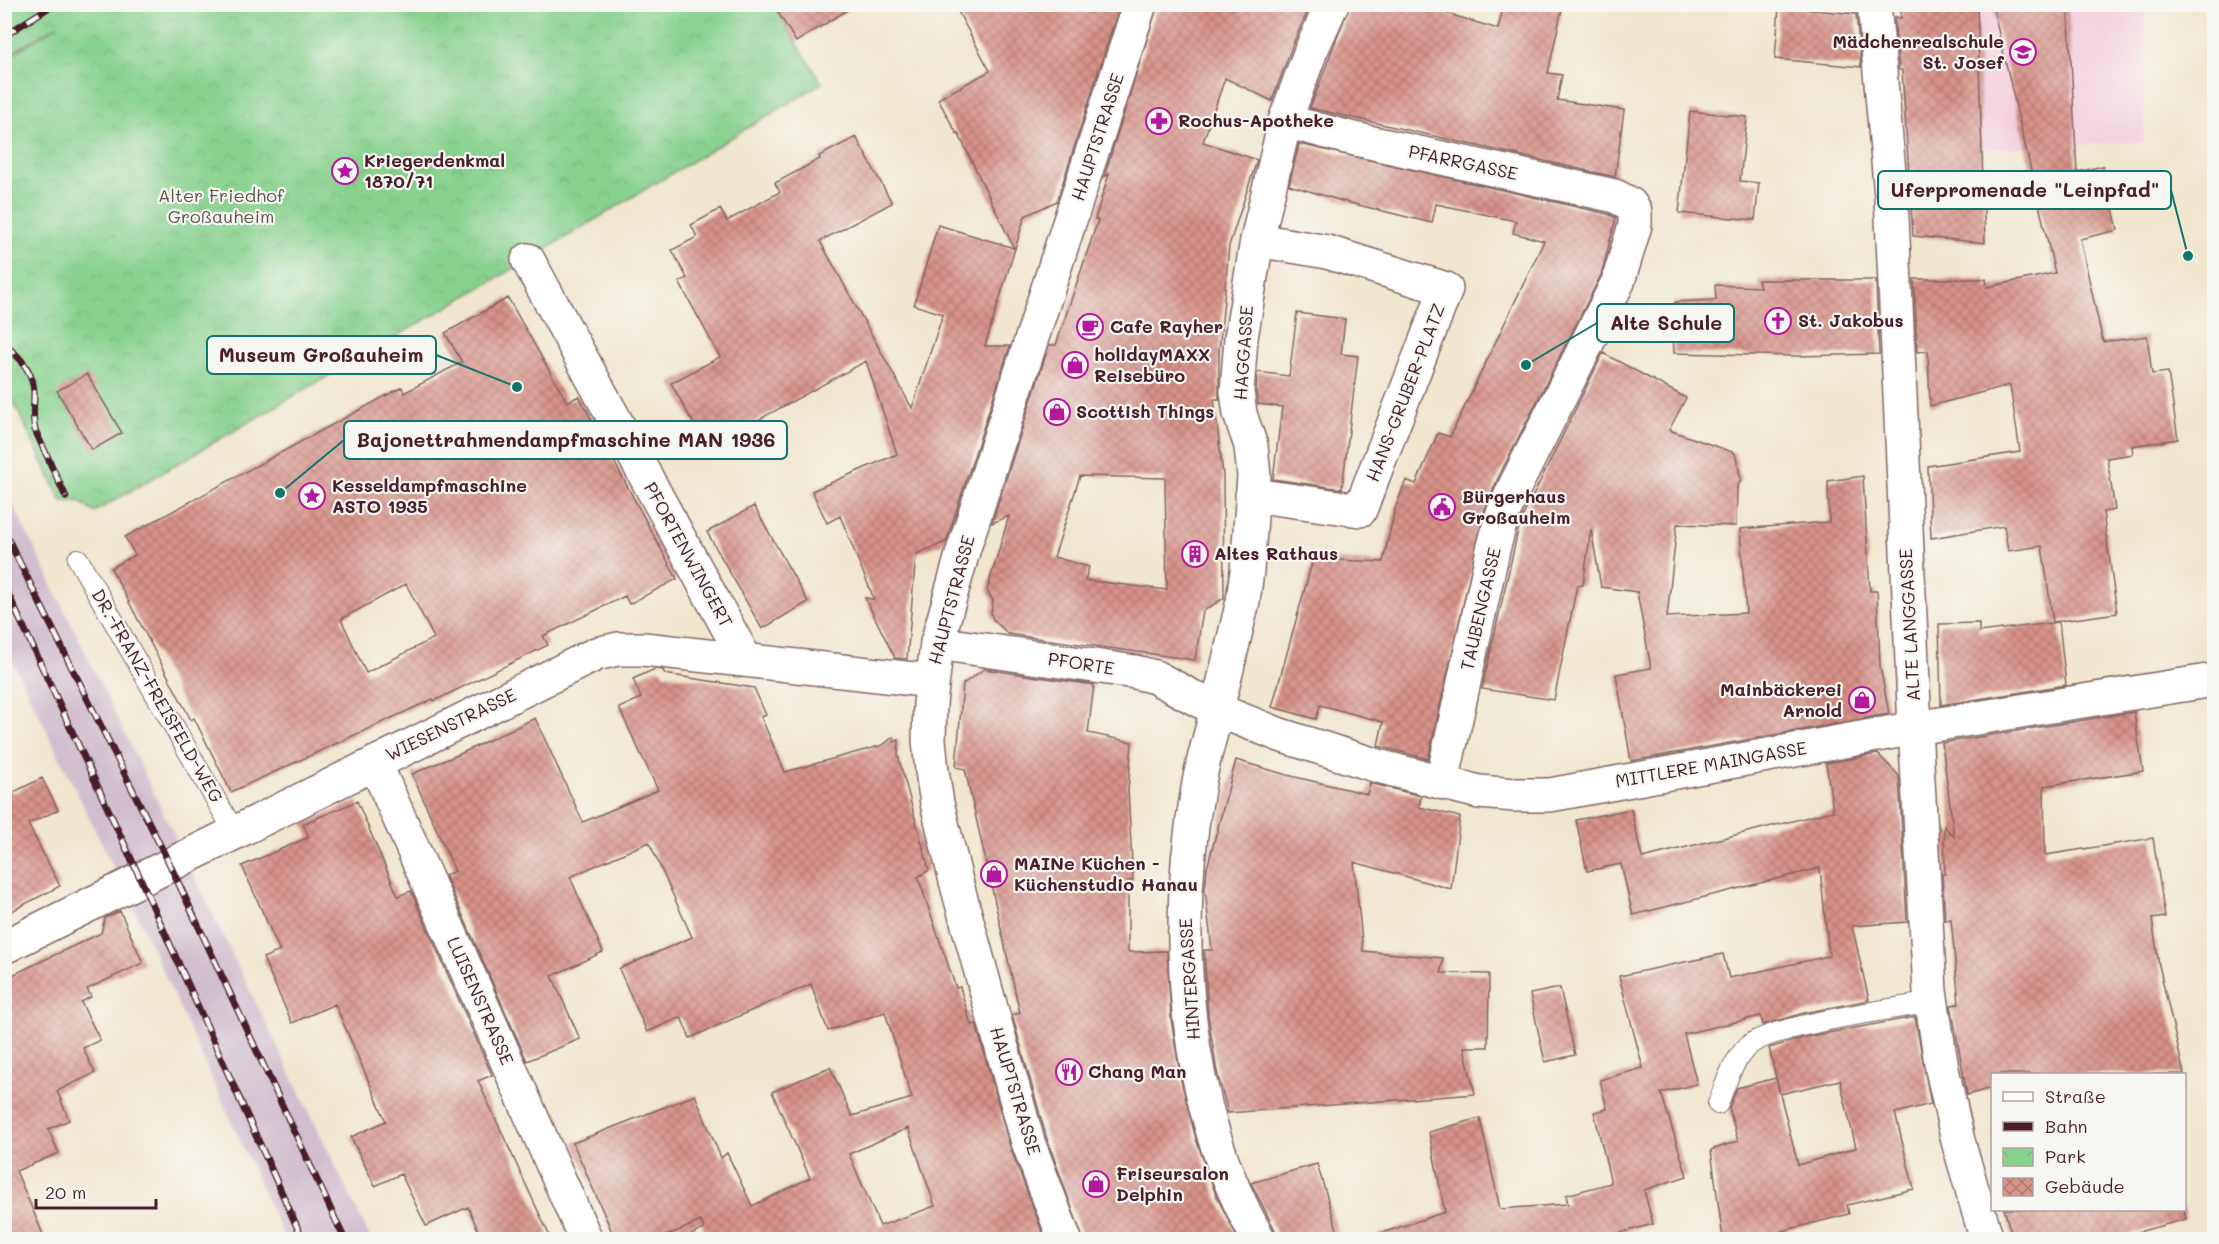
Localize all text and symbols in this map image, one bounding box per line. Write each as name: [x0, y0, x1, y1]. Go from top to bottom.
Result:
place label: Mädchenrealschule St. Josef: [1832, 29, 2004, 74]
school or university icon: Mädchenrealschule St. Josef: [2008, 37, 2038, 67]
street label: HAUPTSTRASSE: [1065, 70, 1129, 204]
pharmacy icon: Rochus-Apotheke: [1144, 106, 1174, 136]
place label: Rochus-Apotheke: [1178, 108, 1334, 132]
street label: PFARRGASSE: [1406, 139, 1520, 185]
place label: Kriegerdenkmal 1870/71: [364, 148, 505, 193]
place icon: Kriegerdenkmal 1870/71: [330, 156, 360, 186]
callout: Uferpromenade "Leinpfad": [1878, 171, 2171, 209]
text: Uferpromenade "Leinpfad": [1891, 176, 2159, 202]
park label: Alter Friedhof Großauheim: [158, 183, 285, 228]
street label: HANS-GRUBER-PLATZ: [1360, 300, 1450, 485]
callout: Alte Schule: [1597, 304, 1734, 342]
street label: HAGGASSE: [1228, 305, 1258, 401]
church icon: St. Jakobus: [1763, 306, 1793, 336]
place label: St. Jakobus: [1798, 308, 1904, 332]
text: Alte Schule: [1610, 309, 1722, 335]
cafe icon: Cafe Rayher: [1075, 312, 1105, 342]
place label: Cafe Rayher: [1110, 314, 1223, 338]
callout: Museum Großauheim: [207, 336, 436, 374]
text: Museum Großauheim: [219, 341, 423, 367]
place label: holidayMAXX Reisebüro: [1094, 342, 1210, 387]
shop icon: holidayMAXX Reisebüro: [1060, 350, 1090, 380]
shop icon: Scottish Things: [1042, 397, 1072, 427]
place label: Scottish Things: [1076, 399, 1214, 423]
callout: Bajonettrahmendampfmaschine MAN 1936: [344, 421, 787, 459]
text: Bajonettrahmendampfmaschine MAN 1936: [357, 426, 775, 452]
place label: Kesseldampfmaschine ASTO 1935: [332, 473, 527, 518]
street label: PFORTENWINGERT: [639, 478, 739, 631]
place icon: Kesseldampfmaschine ASTO 1935: [297, 481, 327, 511]
place label: Bürgerhaus Großauheim: [1462, 484, 1570, 529]
public building icon: Bürgerhaus Großauheim: [1427, 492, 1457, 522]
street label: HAUPTSTRASSE: [922, 532, 980, 667]
building icon: Altes Rathaus: [1180, 539, 1210, 569]
place label: Altes Rathaus: [1214, 541, 1338, 565]
street label: TAUBENGASSE: [1454, 545, 1506, 673]
street label: ALTE LANGGASSE: [1893, 548, 1925, 702]
street label: DR.-FRANZ-FREISFELD-WEG: [87, 584, 229, 807]
street label: PFORTE: [1046, 646, 1116, 680]
place label: Mainbäckerei Arnold: [1720, 677, 1842, 722]
street label: WIESENSTRASSE: [381, 682, 520, 766]
shop icon: Mainbäckerei Arnold: [1847, 685, 1877, 715]
street label: MITTLERE MAINGASSE: [1613, 735, 1808, 793]
place label: MAINe Küchen - Küchenstudio Hanau: [1014, 851, 1198, 896]
shop icon: MAINe Küchen - Küchenstudio Hanau: [979, 859, 1009, 889]
street label: HINTERGASSE: [1173, 917, 1205, 1041]
street label: LUISENSTRASSE: [442, 933, 520, 1068]
street label: HAUPTSTRASSE: [985, 1024, 1047, 1158]
restaurant icon: Chang Man: [1054, 1057, 1084, 1087]
place label: Chang Man: [1088, 1059, 1186, 1083]
legend: [1991, 1073, 2186, 1211]
text: Straße: [2045, 1084, 2106, 1108]
text: Bahn: [2045, 1114, 2088, 1138]
text: Park: [2045, 1144, 2086, 1168]
place label: Friseursalon Delphin: [1116, 1161, 1229, 1206]
shop icon: Friseursalon Delphin: [1081, 1169, 1111, 1199]
scale bar: [36, 1172, 156, 1210]
text: Gebäude: [2045, 1174, 2125, 1198]
text: 20 m: [45, 1180, 86, 1204]

